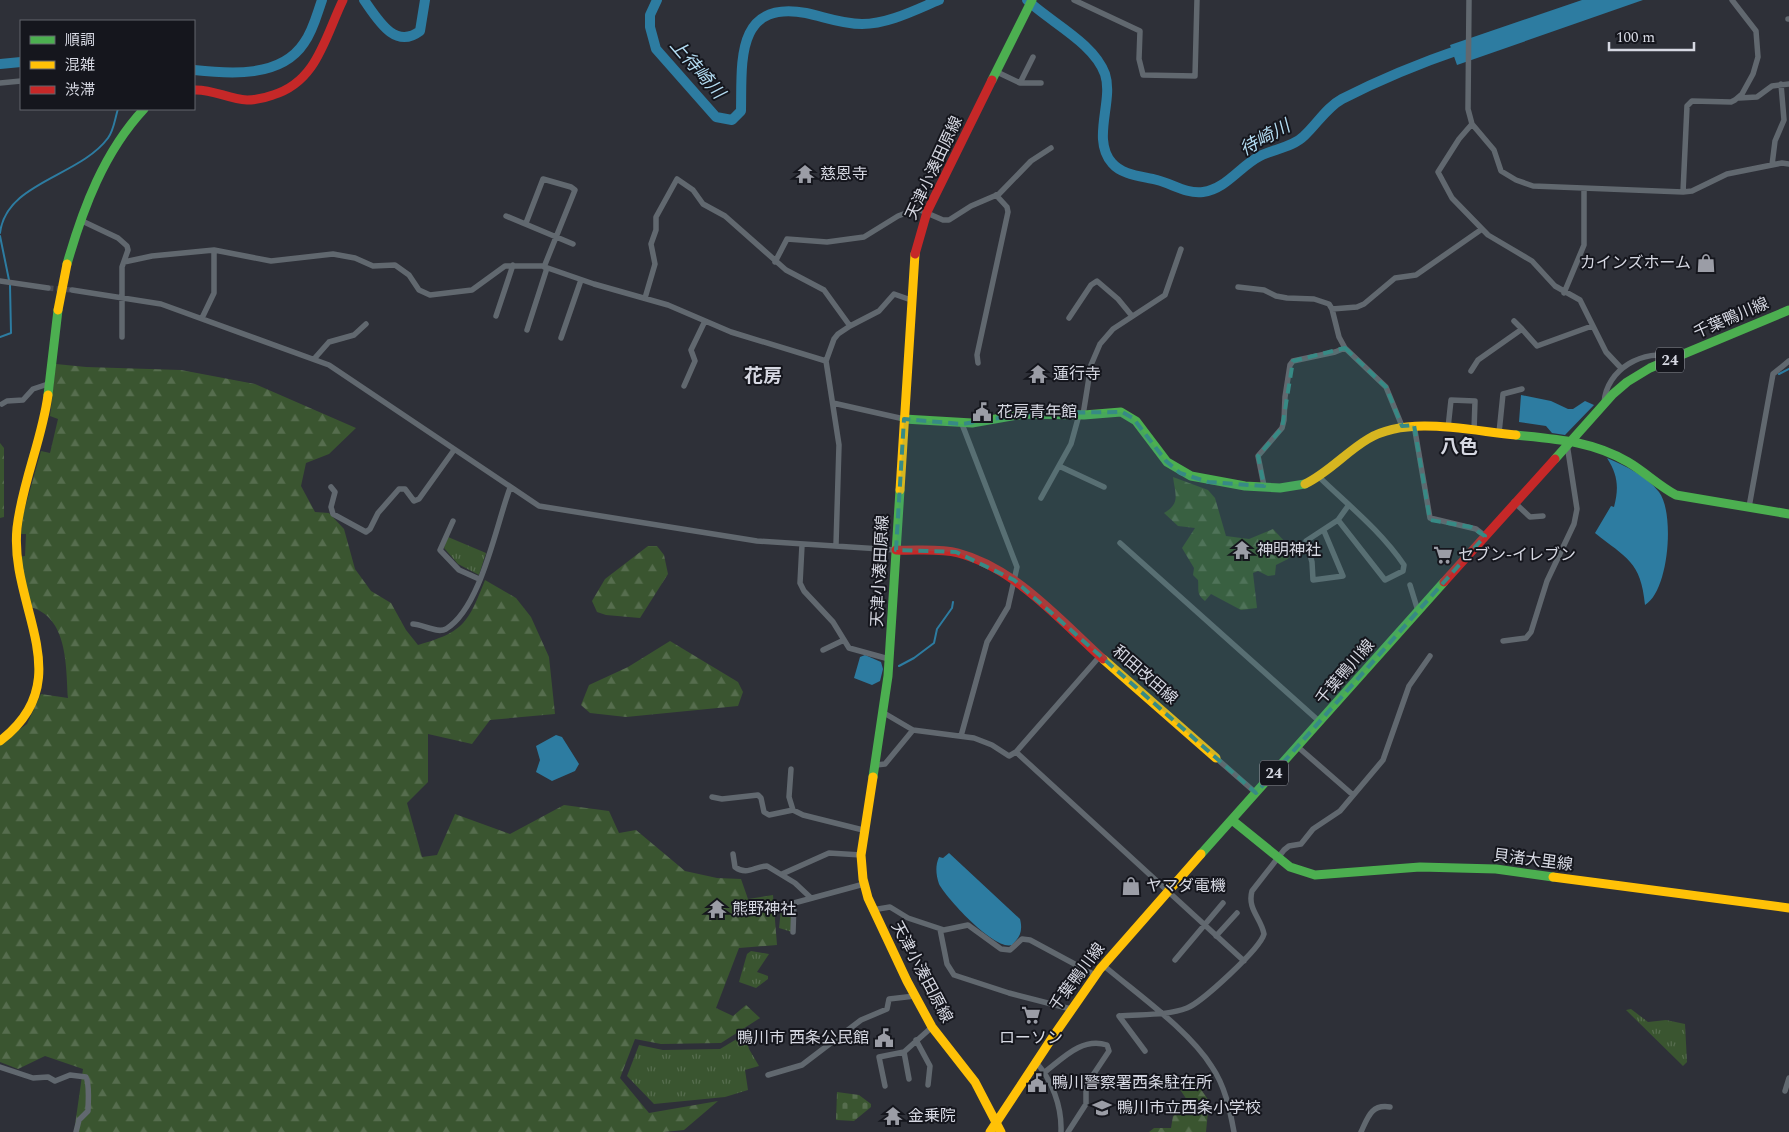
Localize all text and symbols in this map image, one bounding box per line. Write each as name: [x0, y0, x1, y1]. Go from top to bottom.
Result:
legend: [20, 20, 195, 110]
scale bar: [1609, 20, 1694, 52]
text: 100 m: [1616, 26, 1655, 49]
text: 順調: [65, 29, 95, 52]
water label: 上待崎川: [663, 33, 732, 107]
text: 混雑: [65, 54, 95, 77]
text: 渋滞: [65, 79, 95, 102]
street label: 天津小湊田原線: [899, 112, 969, 224]
water label: 待崎川: [1235, 112, 1297, 163]
place label: 慈恩寺: [820, 162, 868, 186]
temple icon: 慈恩寺: [794, 163, 816, 185]
place label: カインズホーム: [1580, 251, 1691, 275]
shop icon: カインズホーム: [1695, 252, 1717, 274]
street label: 千葉鴨川線: [1689, 291, 1773, 345]
road number: 24: [1656, 348, 1684, 372]
district label: 花房: [744, 362, 782, 391]
place label: 蓮行寺: [1053, 362, 1101, 386]
temple icon: 蓮行寺: [1027, 363, 1049, 385]
place label: 花房青年館: [997, 400, 1077, 424]
public building icon: 花房青年館: [971, 401, 993, 423]
district label: 八色: [1440, 433, 1478, 462]
street label: 天津小湊田原線: [865, 514, 895, 628]
place label: 神明神社: [1257, 538, 1321, 562]
temple icon: 神明神社: [1231, 539, 1253, 561]
place label: セブン-イレブン: [1458, 543, 1576, 567]
supermarket icon: セブン-イレブン: [1432, 544, 1454, 566]
street label: 千葉鴨川線: [1310, 634, 1380, 710]
street label: 和田改田線: [1107, 640, 1183, 710]
road number: 24: [1260, 760, 1288, 786]
street label: 貝渚大里線: [1492, 843, 1574, 877]
place label: ヤマダ電機: [1146, 874, 1226, 898]
shop icon: ヤマダ電機: [1120, 875, 1142, 897]
place label: 熊野神社: [732, 897, 796, 921]
temple icon: 熊野神社: [706, 898, 728, 920]
street label: 天津小湊田原線: [885, 917, 959, 1027]
street label: 千葉鴨川線: [1043, 938, 1111, 1016]
supermarket icon: ローソン: [1020, 1004, 1042, 1026]
place label: 鴨川市 西条公民館: [737, 1026, 869, 1050]
place label: ローソン: [999, 1026, 1063, 1050]
public building icon: 鴨川市 西条公民館: [873, 1027, 895, 1049]
place label: 鴨川警察署西条駐在所: [1052, 1071, 1212, 1095]
public building icon: 鴨川警察署西条駐在所: [1026, 1072, 1048, 1094]
place label: 鴨川市立西条小学校: [1117, 1096, 1261, 1120]
school or university icon: 鴨川市立西条小学校: [1091, 1097, 1113, 1119]
place label: 金乗院: [908, 1104, 956, 1128]
temple icon: 金乗院: [882, 1105, 904, 1127]

